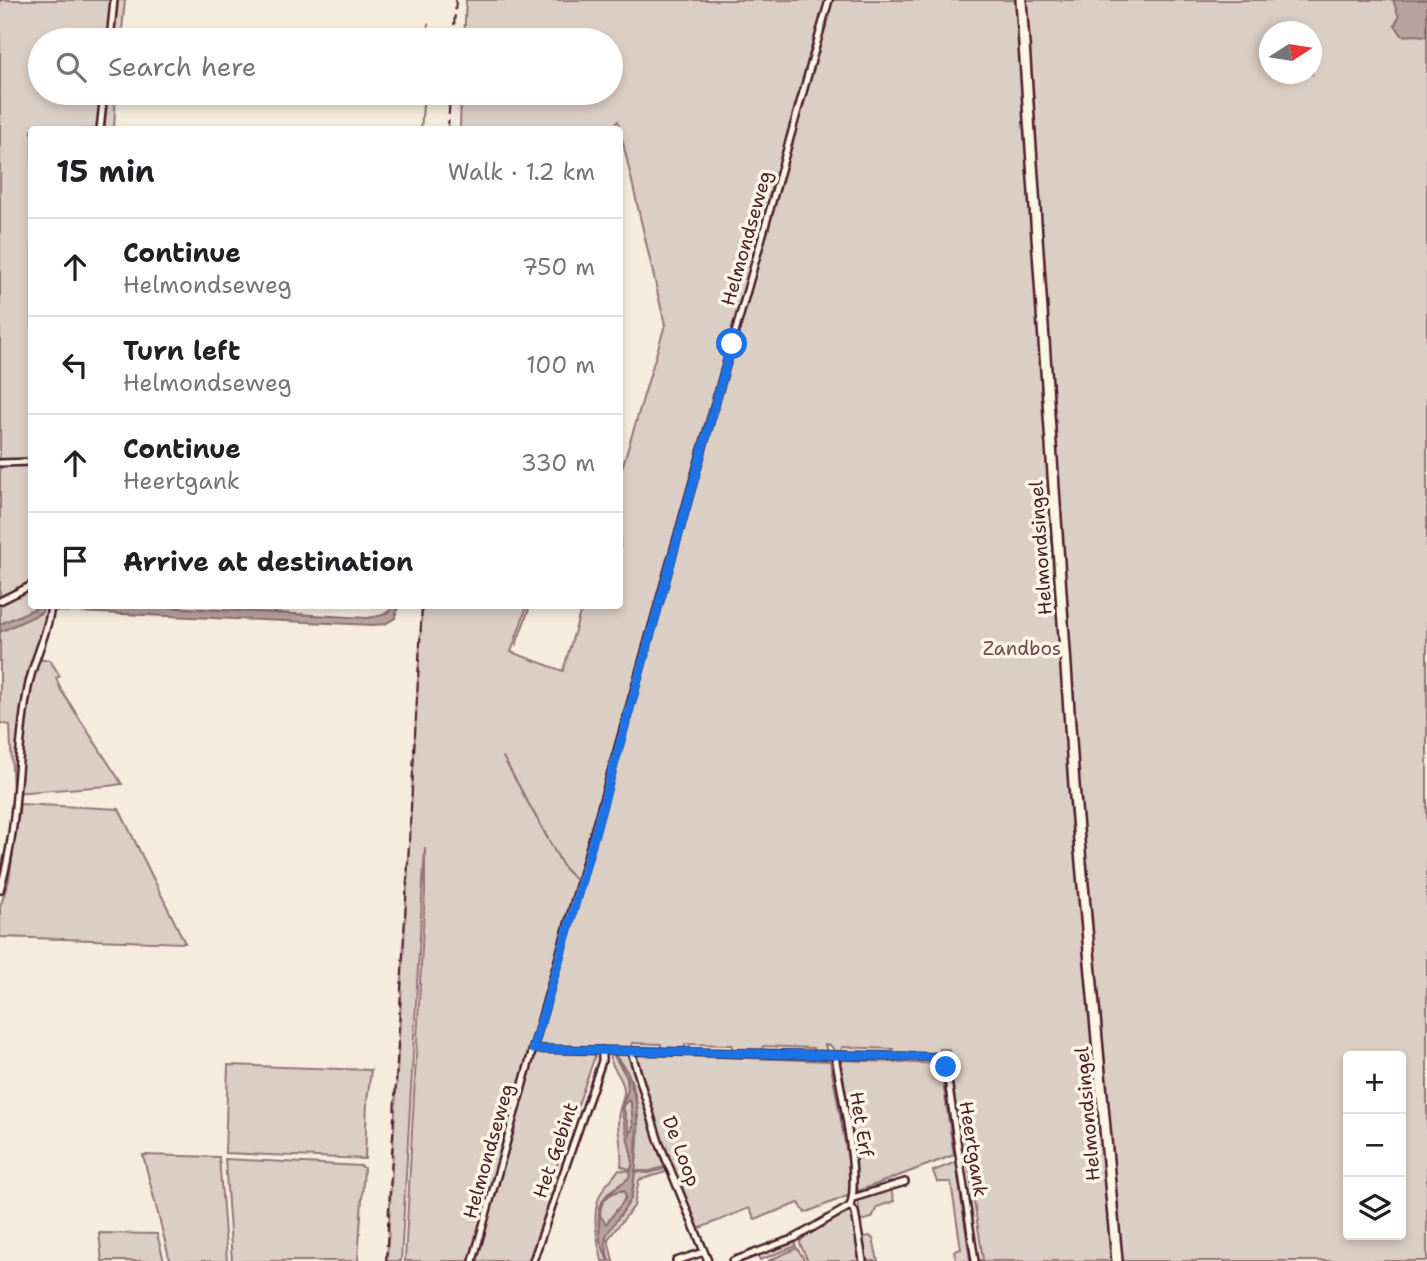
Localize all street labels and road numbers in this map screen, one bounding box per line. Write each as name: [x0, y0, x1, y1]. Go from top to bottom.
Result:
street label: Helmondseweg: [715, 168, 778, 309]
street label: Helmondsingel: [1023, 480, 1058, 616]
street label: Helmondsingel: [1069, 1045, 1106, 1182]
street label: Helmondseweg: [457, 1081, 520, 1222]
street label: Het Erf: [844, 1090, 879, 1160]
street label: Het Gebint: [527, 1099, 584, 1201]
street label: Heertgank: [954, 1099, 993, 1199]
street label: De Loop: [657, 1113, 706, 1190]

